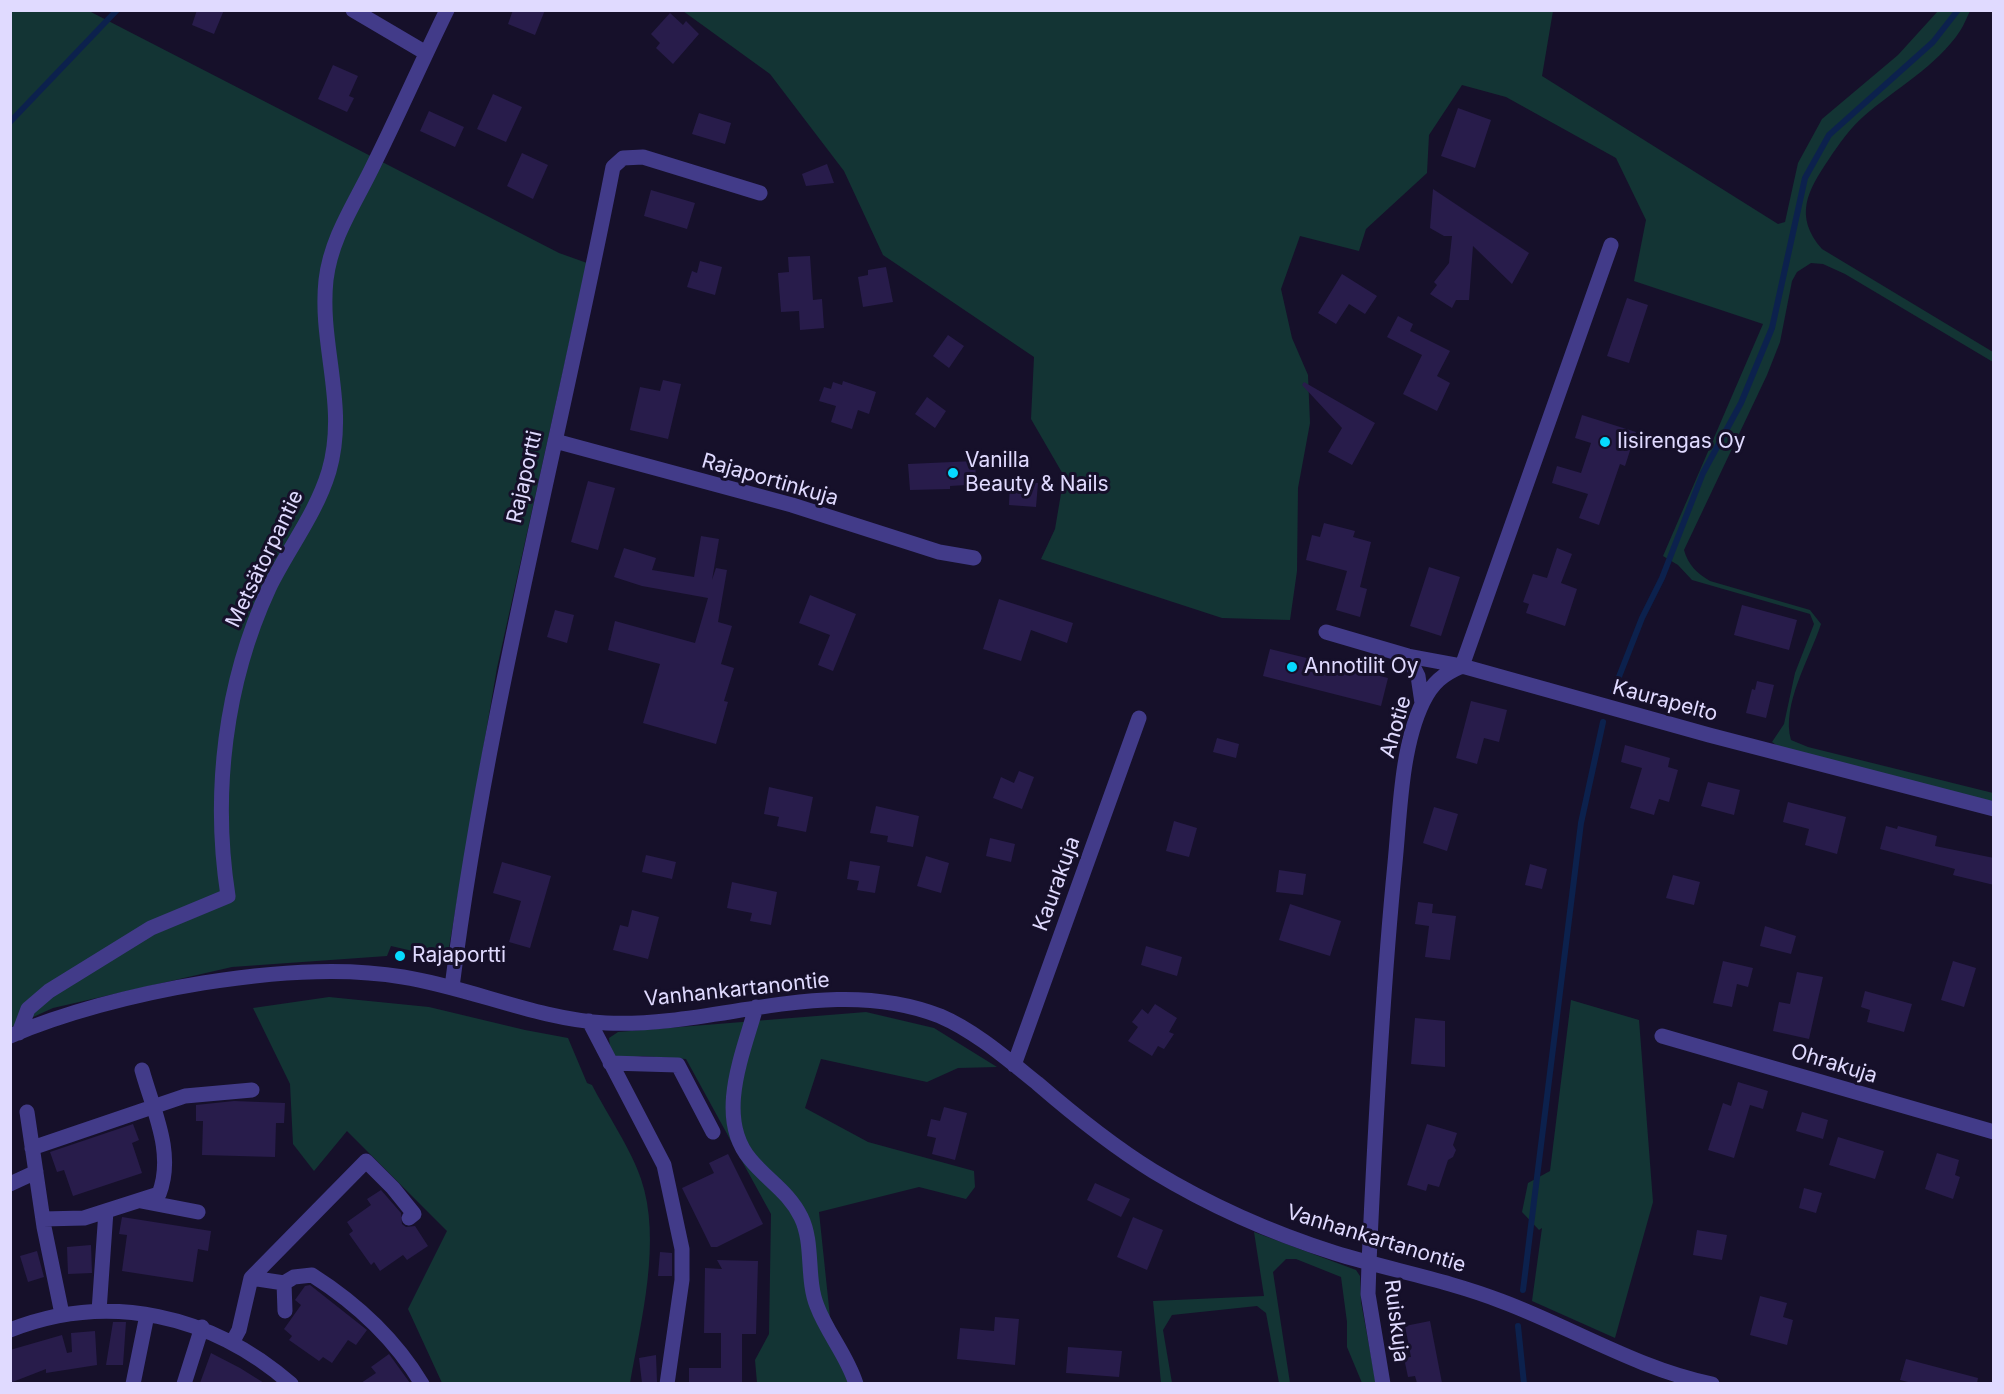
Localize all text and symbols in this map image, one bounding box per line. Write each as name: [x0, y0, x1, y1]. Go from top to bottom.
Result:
street label: Rajaportti: [502, 428, 548, 526]
place label: Iisirengas Oy: [1617, 429, 1746, 455]
marker: Iisirengas Oy: [1598, 435, 1612, 449]
street label: Rajaportinkuja: [699, 448, 841, 512]
place label: Vanilla Beauty & Nails: [965, 448, 1109, 498]
marker: Vanilla Beauty & Nails: [946, 466, 960, 480]
street label: Metsätorpantie: [221, 486, 309, 632]
place label: Annotilit Oy: [1304, 654, 1419, 680]
marker: Annotilit Oy: [1285, 660, 1299, 674]
street label: Kaurapelto: [1610, 675, 1720, 727]
street label: Ahotie: [1375, 693, 1417, 761]
street label: Kaurakuja: [1028, 833, 1086, 935]
place label: Rajaportti: [412, 943, 506, 969]
marker: Rajaportti: [393, 949, 407, 963]
street label: Vanhankartanontie: [643, 968, 831, 1012]
street label: Ohrakuja: [1788, 1039, 1880, 1089]
street label: Vanhankartanontie: [1283, 1200, 1469, 1278]
street label: Ruiskuja: [1378, 1278, 1414, 1364]

